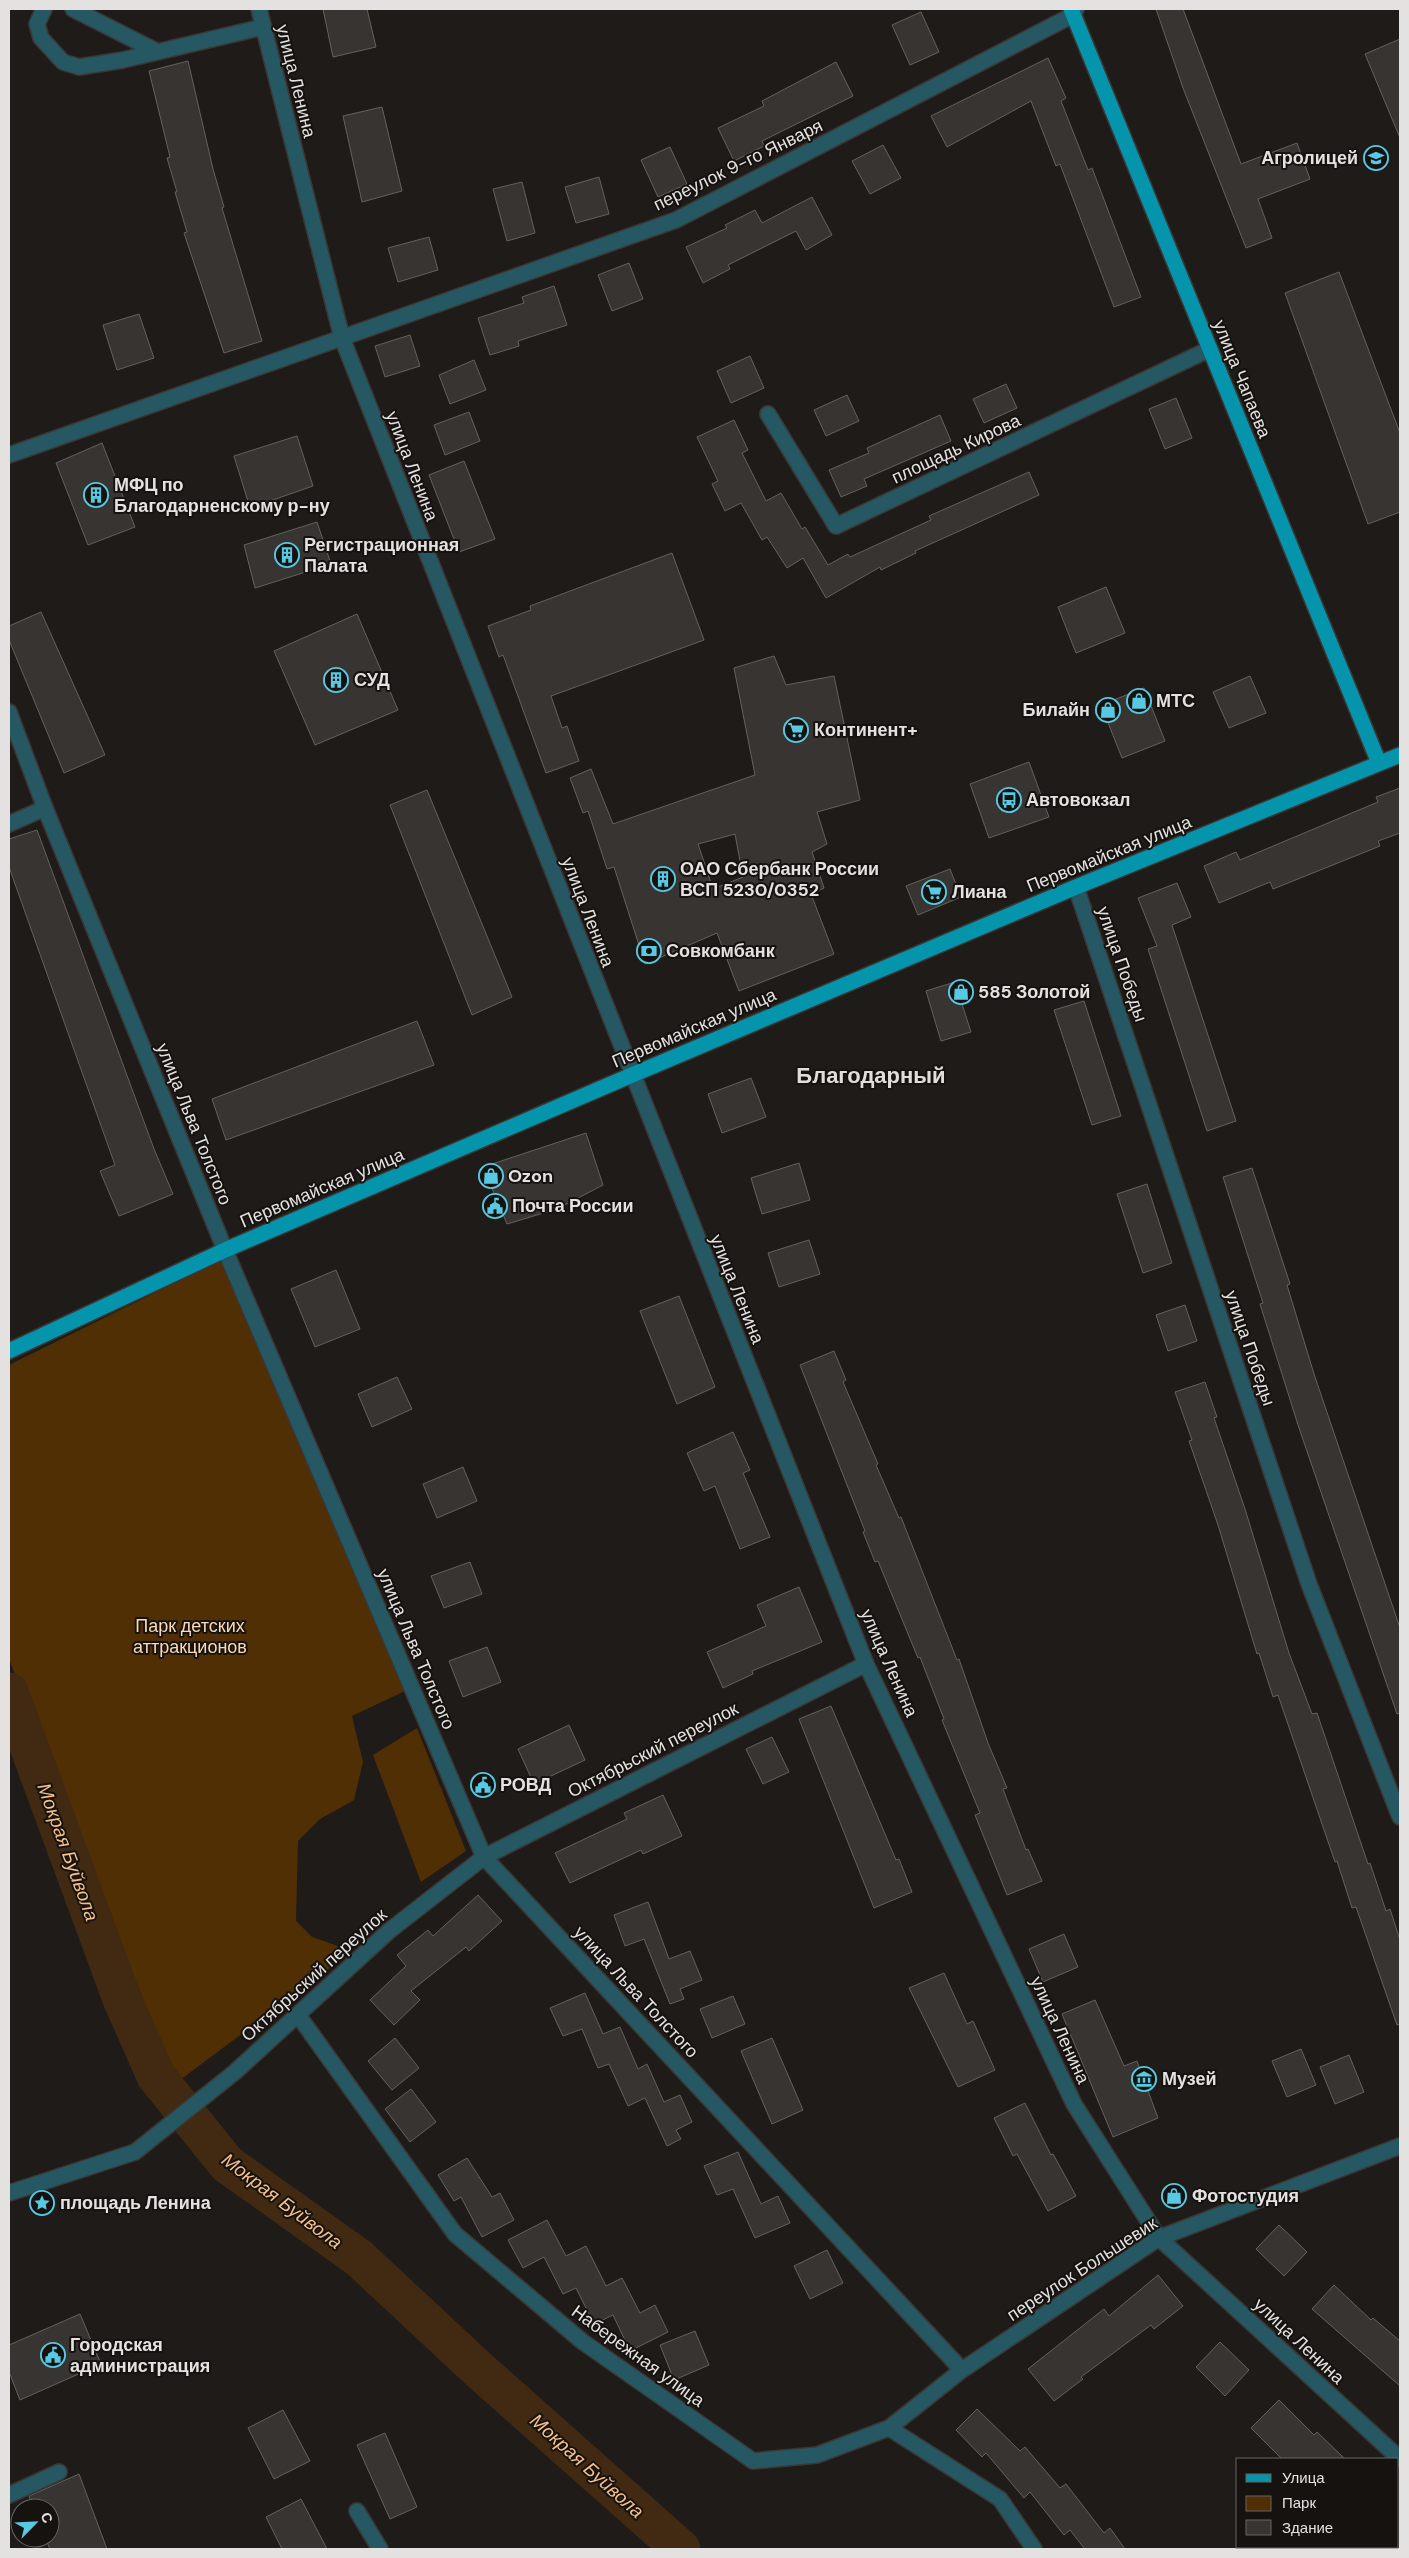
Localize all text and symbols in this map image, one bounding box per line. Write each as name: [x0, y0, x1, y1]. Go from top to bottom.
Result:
street label: улица Ленина: [270, 22, 322, 141]
street label: переулок 9-го Января: [649, 114, 827, 216]
school or university icon: Агролицей: [1363, 145, 1389, 171]
place label: Агролицей: [1261, 146, 1358, 170]
street label: улица Чапаева: [1207, 316, 1277, 443]
street label: улица Ленина: [380, 408, 444, 525]
street label: площадь Кирова: [888, 408, 1025, 489]
place label: МФЦ по Благодарненскому р-ну: [114, 473, 330, 518]
building icon: МФЦ по Благодарненскому р-ну: [83, 482, 109, 508]
place label: Регистрационная Палата: [304, 533, 459, 578]
building icon: Регистрационная Палата: [274, 542, 300, 568]
building icon: СУД: [323, 667, 349, 693]
place label: СУД: [354, 668, 390, 692]
shop icon: МТС: [1126, 688, 1152, 714]
place label: МТС: [1156, 689, 1195, 713]
shop icon: Билайн: [1095, 697, 1121, 723]
place label: Билайн: [1023, 698, 1090, 722]
supermarket icon: Континент+: [783, 717, 809, 743]
place label: Континент+: [814, 718, 918, 742]
bus stop icon: Автовокзал: [996, 787, 1022, 813]
place label: Автовокзал: [1026, 788, 1130, 812]
street label: Первомайская улица: [1023, 810, 1196, 898]
street label: улица Ленина: [556, 854, 620, 971]
place label: ОАО Сбербанк России ВСП 5230/0352: [680, 857, 879, 902]
building icon: ОАО Сбербанк России ВСП 5230/0352: [650, 866, 676, 892]
supermarket icon: Лиана: [921, 879, 947, 905]
place label: Лиана: [952, 880, 1008, 904]
street label: улица Победы: [1091, 903, 1153, 1025]
bank icon: Совкомбанк: [636, 938, 662, 964]
place label: Совкомбанк: [666, 939, 776, 963]
shop icon: 585 Золотой: [948, 979, 974, 1005]
place label: 585 Золотой: [978, 980, 1090, 1004]
street label: Первомайская улица: [608, 982, 781, 1073]
street label: улица Льва Толстого: [151, 1040, 237, 1208]
district label: Благодарный: [796, 1061, 946, 1090]
street label: Первомайская улица: [236, 1142, 409, 1233]
shop icon: Ozon: [478, 1163, 504, 1189]
place label: Ozon: [508, 1164, 553, 1188]
public building icon: Почта России: [482, 1193, 508, 1219]
place label: Почта России: [512, 1194, 633, 1218]
street label: улица Ленина: [704, 1231, 770, 1348]
street label: улица Победы: [1219, 1287, 1281, 1409]
street label: улица Льва Толстого: [371, 1565, 461, 1733]
street label: улица Ленина: [854, 1605, 924, 1722]
park label: Парк детских аттракционов: [133, 1614, 247, 1659]
street label: Октябрьский переулок: [564, 1697, 742, 1803]
public building icon: РОВД: [470, 1772, 496, 1798]
place label: РОВД: [500, 1773, 552, 1797]
water label: Мокрая Буйвола: [31, 1780, 105, 1924]
street label: Октябрьский переулок: [236, 1903, 392, 2047]
street label: улица Льва Толстого: [568, 1921, 704, 2063]
street label: улица Ленина: [1025, 1972, 1096, 2089]
museum icon: Музей: [1131, 2066, 1157, 2092]
place label: Музей: [1162, 2067, 1217, 2091]
water label: Мокрая Буйвола: [217, 2147, 347, 2255]
shop icon: Фотостудия: [1161, 2183, 1187, 2209]
place label: Фотостудия: [1192, 2184, 1299, 2208]
place icon: площадь Ленина: [29, 2190, 55, 2216]
place label: площадь Ленина: [60, 2191, 212, 2215]
street label: переулок Большевик: [1002, 2211, 1162, 2327]
street label: улица Ленина: [1248, 2293, 1350, 2390]
street label: Набережная улица: [567, 2300, 710, 2413]
place label: Городская администрация: [70, 2333, 210, 2378]
public building icon: Городская администрация: [40, 2342, 66, 2368]
water label: Мокрая Буйвола: [525, 2408, 649, 2524]
legend: [1236, 2458, 1399, 2548]
text: Улица: [1282, 2468, 1325, 2488]
text: Парк: [1282, 2493, 1316, 2513]
north arrow: [10, 2498, 60, 2548]
text: С: [37, 2509, 57, 2526]
text: Здание: [1282, 2518, 1333, 2538]

